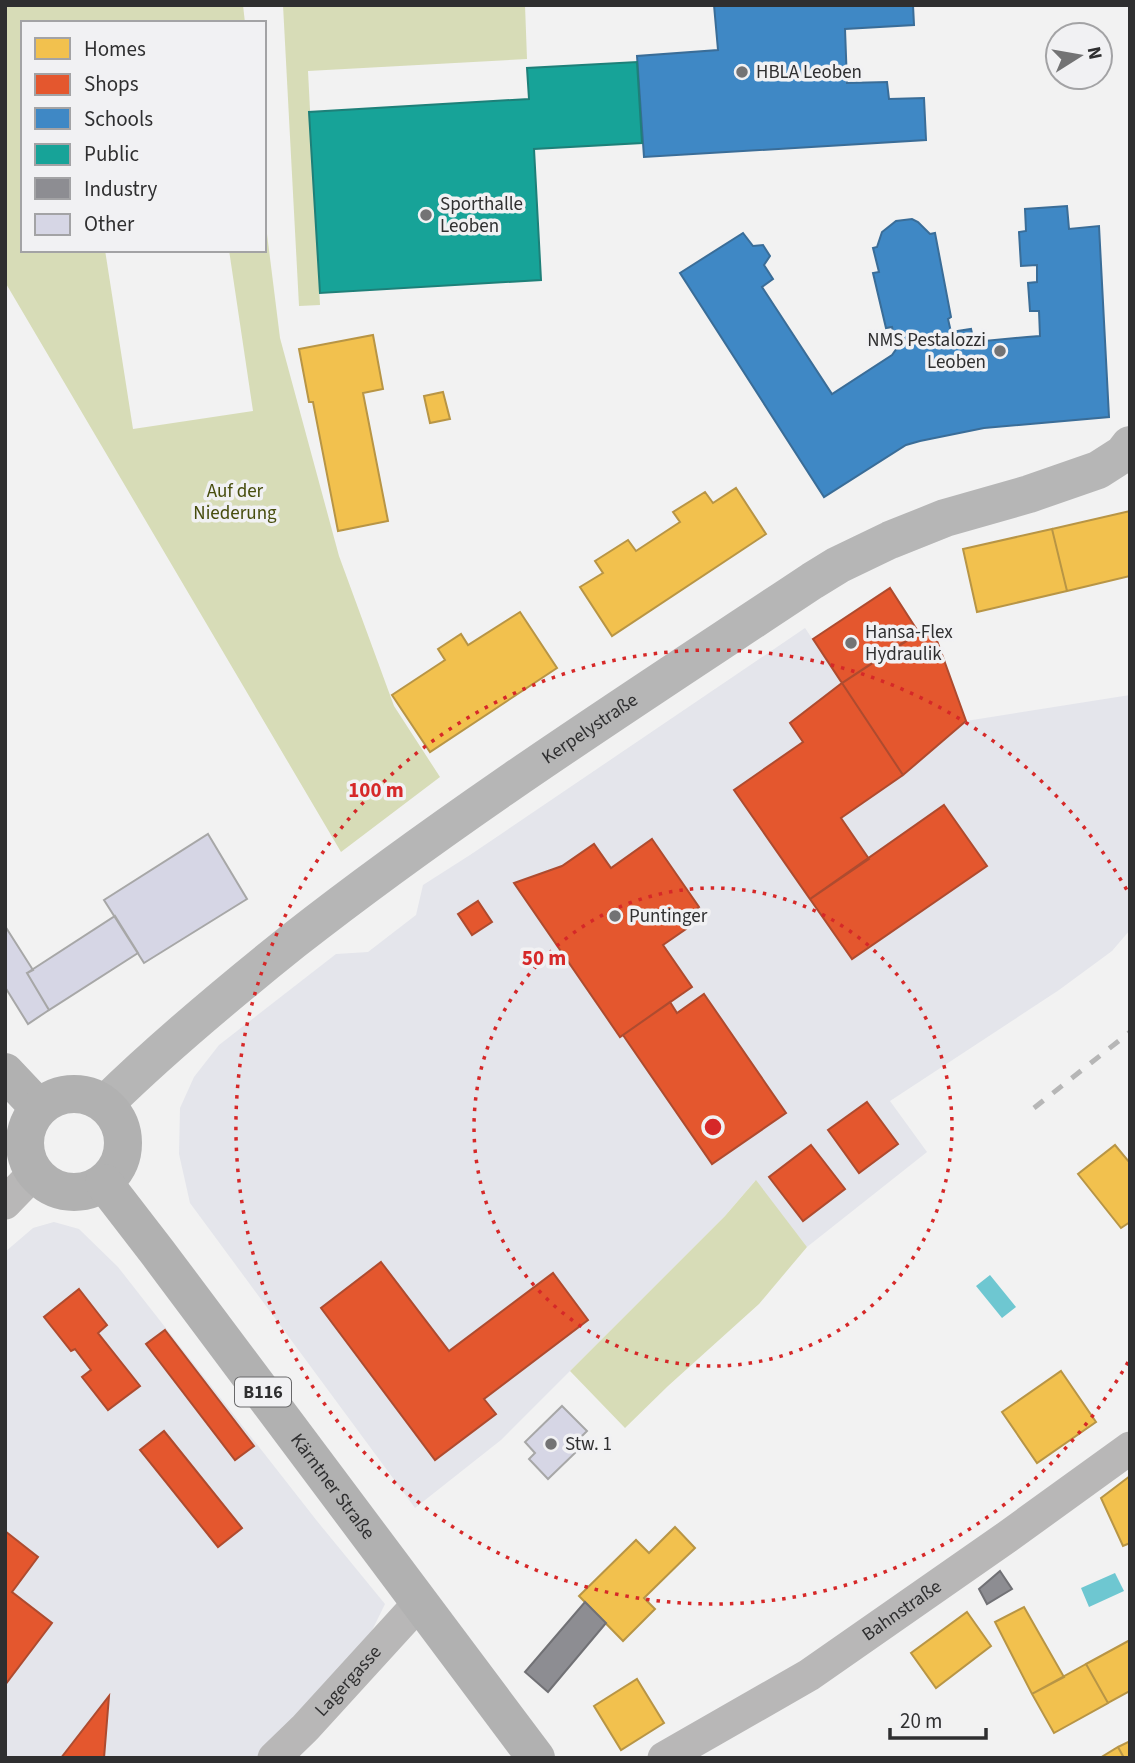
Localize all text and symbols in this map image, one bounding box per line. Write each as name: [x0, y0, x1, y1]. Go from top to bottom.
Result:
legend: [21, 21, 266, 252]
north arrow: [1044, 21, 1114, 91]
text: Homes: [84, 34, 146, 64]
text: N: [1080, 44, 1109, 62]
place label: HBLA Leoben: [756, 59, 862, 86]
marker: HBLA Leoben: [734, 64, 750, 80]
text: Shops: [84, 69, 139, 99]
text: Schools: [84, 104, 153, 134]
text: Public: [84, 139, 139, 169]
text: Industry: [84, 174, 157, 204]
place label: Sporthalle Leoben: [440, 191, 523, 240]
marker: Sporthalle Leoben: [418, 207, 434, 223]
text: Other: [84, 209, 135, 239]
place label: NMS Pestalozzi Leoben: [867, 327, 986, 376]
marker: NMS Pestalozzi Leoben: [992, 343, 1008, 359]
park label: Auf der Niederung: [193, 478, 277, 527]
place label: Hansa-Flex Hydraulik: [865, 619, 953, 668]
marker: Hansa-Flex Hydraulik: [843, 635, 859, 651]
street label: Kerpelystraße: [536, 686, 643, 771]
text: 100 m: [348, 775, 404, 805]
place label: Puntinger: [629, 903, 708, 930]
marker: Puntinger: [607, 908, 623, 924]
text: 50 m: [522, 943, 566, 973]
centre of rings: [701, 1115, 725, 1139]
road number: B116: [235, 1378, 291, 1406]
street label: Kärntner Straße: [284, 1428, 381, 1545]
place label: Stw. 1: [565, 1431, 612, 1458]
marker: Stw. 1: [543, 1436, 559, 1452]
street label: Bahnstraße: [856, 1573, 947, 1648]
street label: Lagergasse: [308, 1639, 388, 1723]
scale bar: [890, 1696, 986, 1740]
text: 20 m: [900, 1706, 942, 1736]

